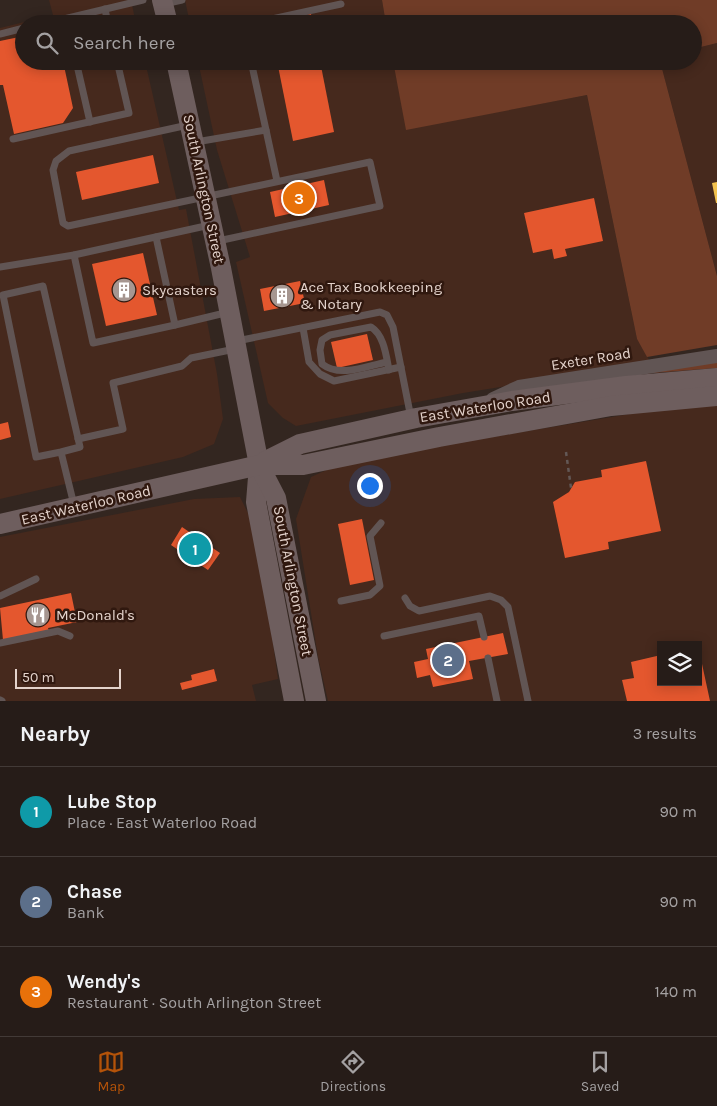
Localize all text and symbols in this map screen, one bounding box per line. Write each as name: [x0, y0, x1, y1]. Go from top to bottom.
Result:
search box: [15, 15, 702, 70]
icon: search: [33, 29, 61, 57]
text: Search here: [73, 32, 175, 54]
street label: South Arlington Street: [179, 113, 229, 266]
pin: 3: [283, 179, 315, 217]
building icon: Skycasters: [111, 277, 137, 303]
place label: Ace Tax Bookkeeping & Notary: [300, 278, 443, 313]
place label: Skycasters: [142, 281, 217, 299]
building icon: Ace Tax Bookkeeping & Notary: [269, 283, 295, 309]
street label: Exeter Road: [550, 344, 632, 374]
street label: East Waterloo Road: [418, 388, 552, 426]
your location: [357, 473, 383, 499]
street label: East Waterloo Road: [19, 481, 153, 529]
street label: South Arlington Street: [270, 504, 316, 658]
pin: 1: [179, 530, 211, 568]
restaurant icon: McDonald's: [25, 602, 51, 628]
place label: McDonald's: [56, 606, 135, 624]
pin: 2: [432, 641, 464, 679]
map controls: [657, 641, 702, 686]
button: layers: [657, 641, 702, 686]
scale bar: [15, 666, 121, 689]
text: 50 m: [22, 669, 55, 686]
text: Nearby: [20, 722, 90, 746]
text: 3 results: [633, 724, 697, 743]
text: Lube Stop: [67, 791, 157, 813]
text: 1: [33, 802, 39, 821]
text: 90 m: [659, 802, 697, 821]
text: Place · East Waterloo Road: [67, 813, 257, 832]
text: Chase: [67, 881, 122, 903]
text: 2: [31, 892, 41, 911]
text: 90 m: [659, 892, 697, 911]
text: Bank: [67, 903, 104, 922]
text: Wendy's: [67, 971, 141, 993]
text: 3: [31, 982, 41, 1001]
text: 140 m: [655, 982, 697, 1001]
text: Restaurant · South Arlington Street: [67, 993, 321, 1012]
tab: Map: [97, 1048, 125, 1095]
tab: Directions: [320, 1048, 386, 1095]
tab: Saved: [581, 1048, 620, 1095]

